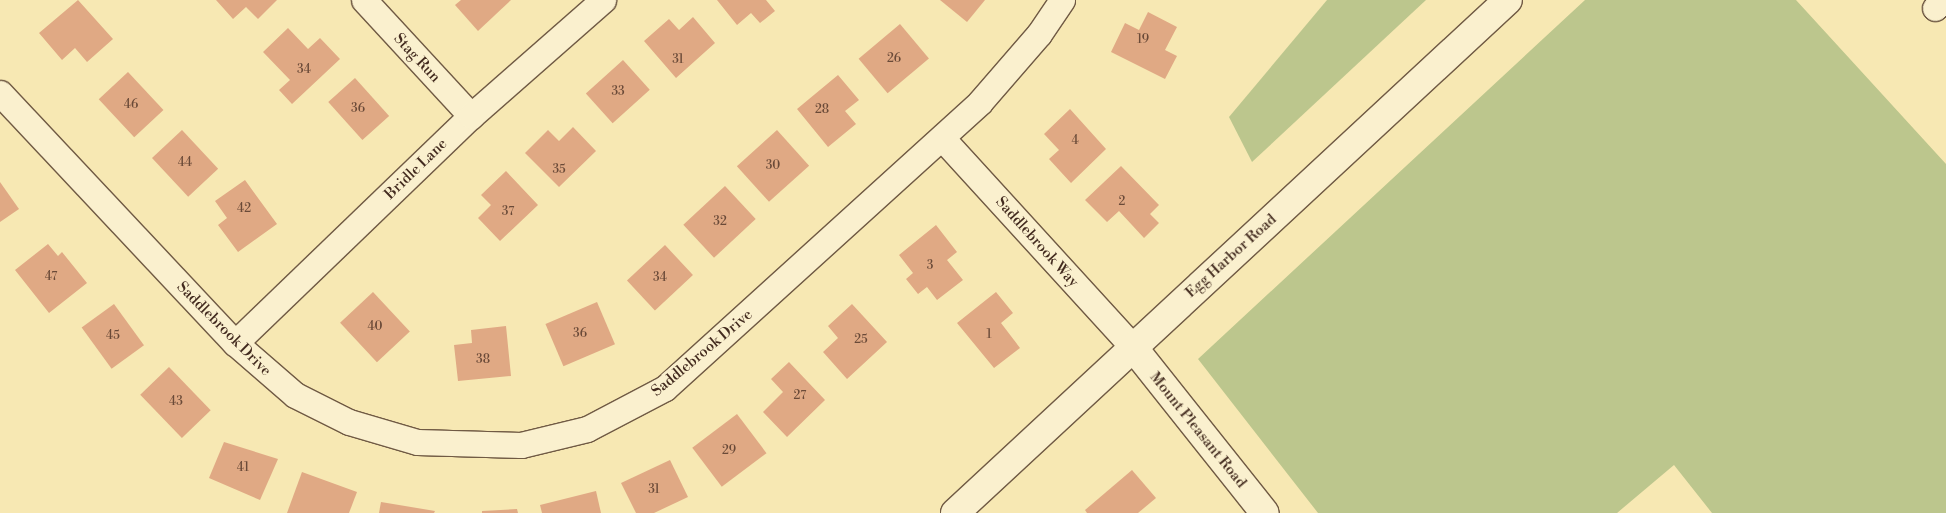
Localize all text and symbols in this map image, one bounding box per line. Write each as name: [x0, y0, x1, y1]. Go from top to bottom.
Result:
street label: Stag Run: [390, 30, 444, 86]
house number: 19: [1137, 33, 1149, 47]
house number: 26: [887, 52, 901, 66]
house number: 31: [672, 53, 684, 67]
house number: 34: [297, 63, 311, 77]
house number: 33: [611, 85, 625, 99]
house number: 46: [124, 98, 138, 112]
house number: 36: [351, 102, 365, 116]
house number: 28: [815, 103, 829, 117]
house number: 4: [1071, 134, 1079, 148]
street label: Bridle Lane: [381, 135, 451, 203]
house number: 44: [178, 156, 192, 170]
house number: 30: [766, 159, 780, 173]
house number: 35: [552, 163, 566, 177]
street label: Saddlebrook Way: [992, 193, 1082, 291]
house number: 2: [1119, 195, 1125, 209]
house number: 42: [237, 202, 251, 216]
house number: 37: [502, 205, 514, 219]
street label: Egg Harbor Road: [1182, 210, 1280, 302]
house number: 32: [713, 215, 727, 229]
house number: 3: [927, 259, 933, 273]
house number: 47: [45, 270, 57, 284]
house number: 34: [653, 271, 667, 285]
street label: Saddlebrook Drive: [173, 278, 275, 380]
street label: Saddlebrook Drive: [648, 306, 756, 400]
house number: 40: [367, 320, 383, 334]
house number: 36: [573, 327, 587, 341]
house number: 1: [986, 328, 992, 342]
house number: 45: [106, 329, 120, 343]
house number: 25: [854, 333, 868, 347]
house number: 38: [476, 353, 490, 367]
street label: Mount Pleasant Road: [1146, 368, 1250, 492]
house number: 27: [794, 389, 806, 403]
house number: 43: [169, 395, 183, 409]
house number: 29: [722, 444, 736, 458]
house number: 41: [237, 461, 249, 475]
house number: 31: [648, 483, 660, 497]

